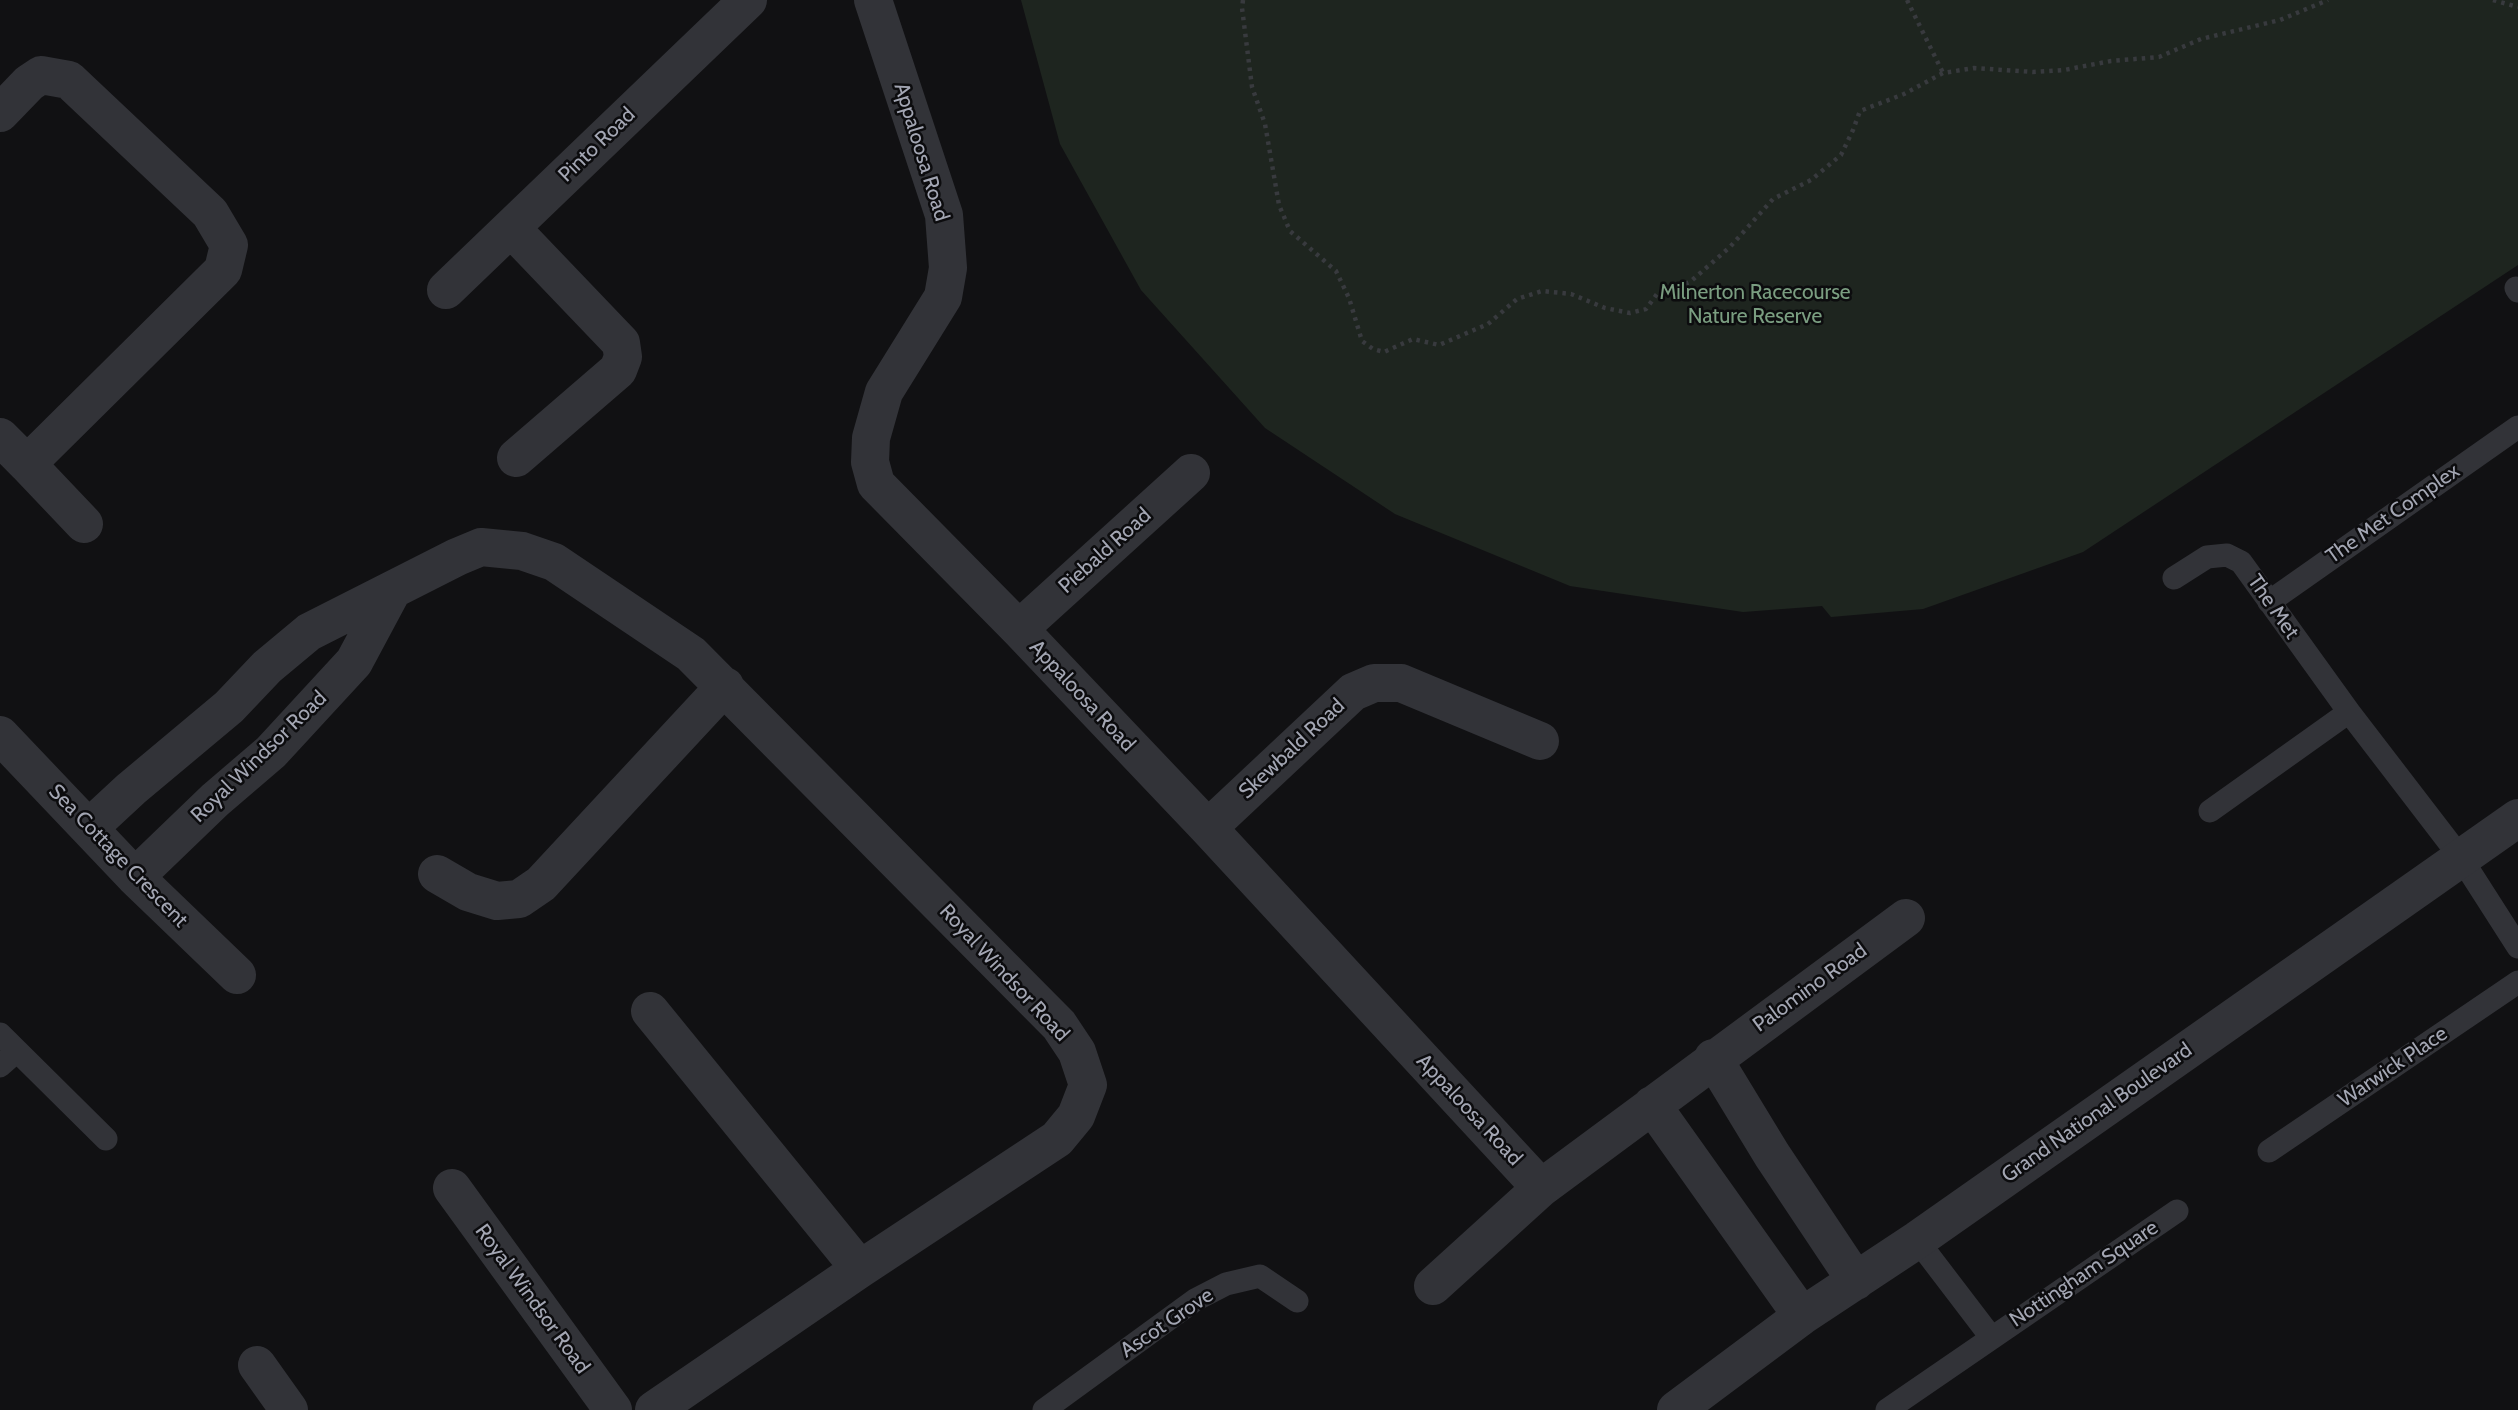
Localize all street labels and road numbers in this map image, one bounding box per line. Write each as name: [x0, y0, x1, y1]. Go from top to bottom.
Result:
street label: Appaloosa Road: [888, 80, 954, 224]
street label: Pinto Road: [553, 102, 641, 188]
street label: The Met Complex: [2321, 459, 2465, 569]
street label: Piebald Road: [1054, 503, 1156, 599]
street label: The Met: [2242, 570, 2304, 644]
street label: Appaloosa Road: [1024, 635, 1140, 757]
street label: Royal Windsor Road: [186, 686, 332, 828]
street label: Skewbald Road: [1234, 694, 1350, 804]
street label: Sea Cottage Crescent: [43, 779, 193, 933]
street label: Royal Windsor Road: [934, 899, 1074, 1047]
street label: Palomino Road: [1748, 938, 1872, 1038]
street label: Warwick Place: [2334, 1021, 2452, 1113]
street label: Grand National Boulevard: [1997, 1038, 2197, 1188]
street label: Appaloosa Road: [1411, 1049, 1527, 1171]
street label: Nottingham Square: [2005, 1215, 2163, 1333]
street label: Royal Windsor Road: [469, 1219, 595, 1379]
street label: Ascot Grove: [1116, 1283, 1218, 1363]

